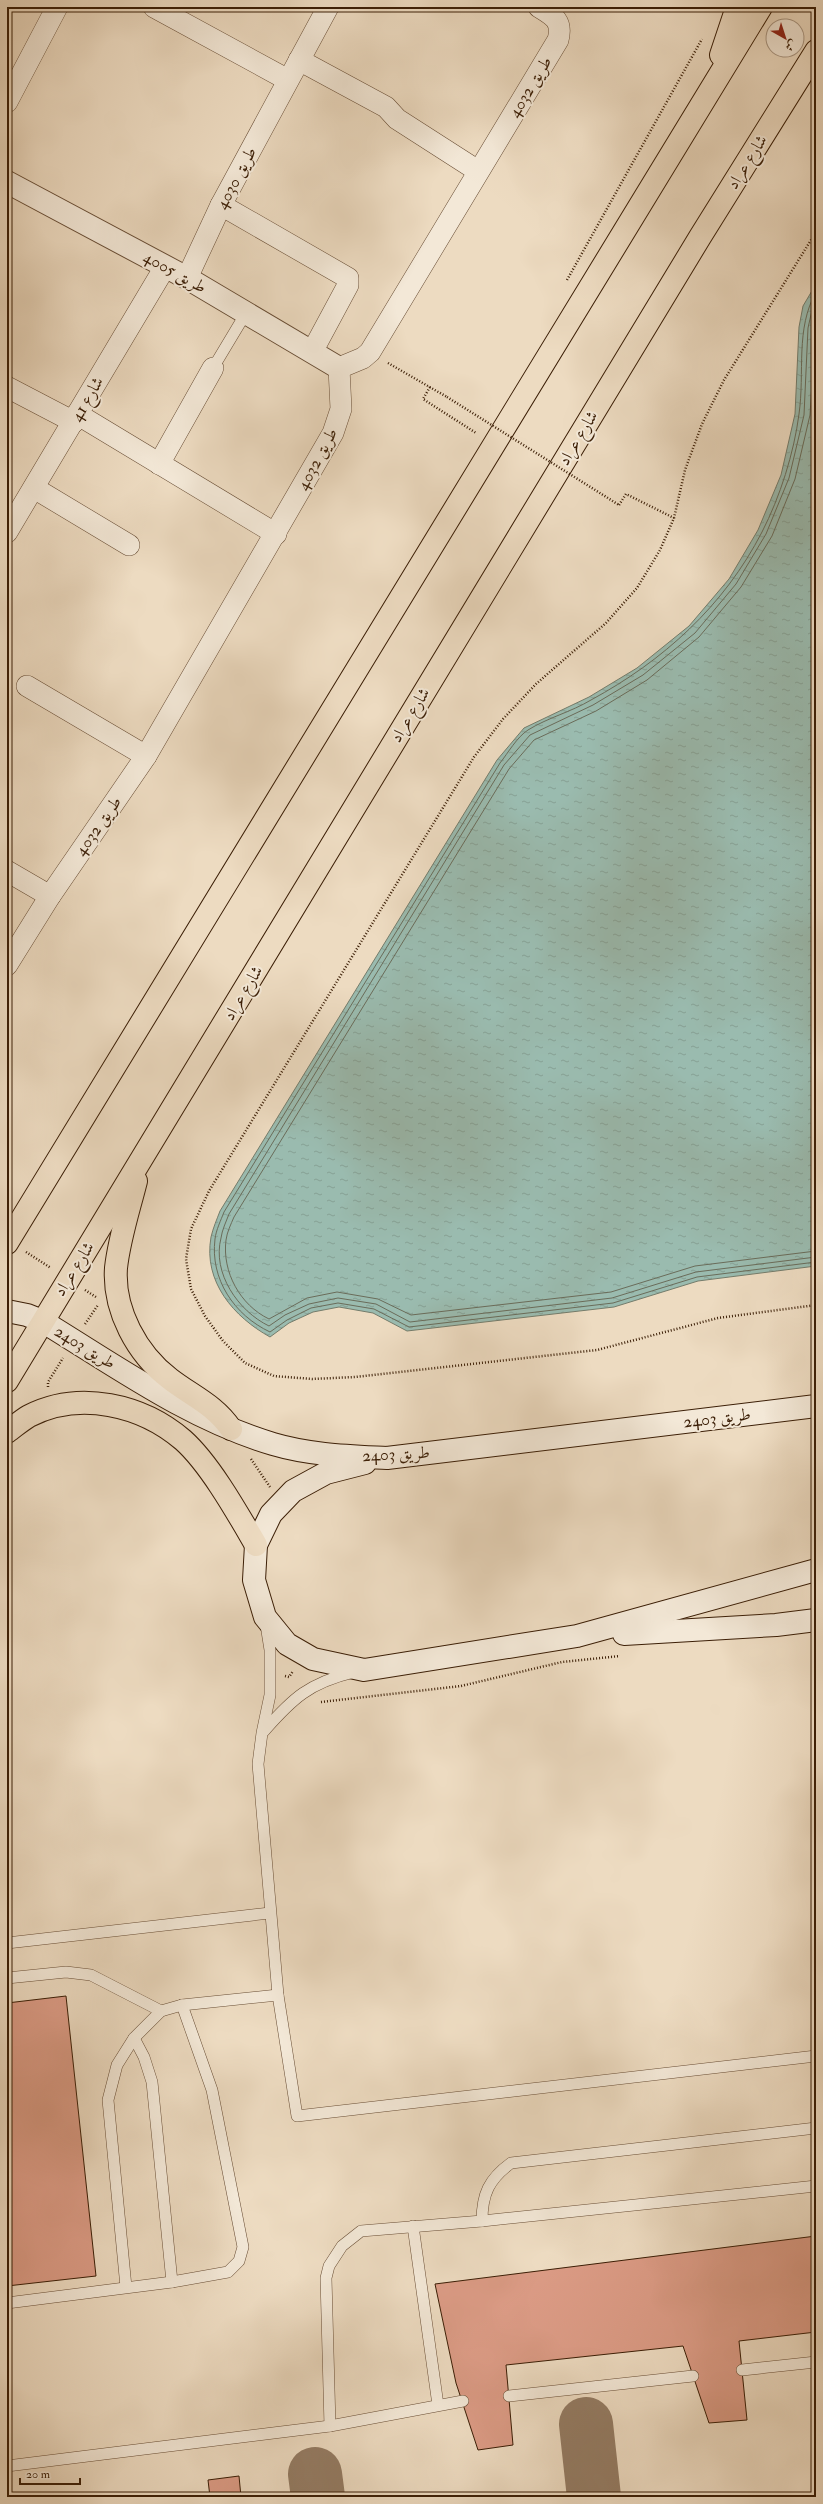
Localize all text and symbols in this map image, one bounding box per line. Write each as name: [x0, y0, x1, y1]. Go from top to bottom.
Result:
north arrow: [765, 18, 805, 58]
text: ش: [783, 37, 799, 54]
street label: طريق 4032: [504, 53, 556, 121]
street label: شارع عراد: [722, 131, 775, 195]
street label: طريق 4030: [211, 143, 261, 213]
street label: طريق 4005: [140, 246, 210, 298]
street label: شارع 41: [66, 373, 111, 427]
street label: شارع عراد: [553, 407, 605, 471]
street label: طريق 4032: [292, 424, 342, 494]
street label: شارع عراد: [385, 684, 437, 748]
street label: طريق 4032: [70, 792, 126, 860]
street label: شارع عراد: [218, 962, 270, 1026]
street label: شارع عراد: [49, 1238, 102, 1302]
street label: طريق 2403: [51, 1321, 119, 1373]
street label: طريق 2403: [682, 1403, 752, 1433]
street label: طريق 2403: [362, 1442, 430, 1466]
scale bar: [20, 2460, 80, 2486]
text: 20 m: [26, 2467, 51, 2482]

